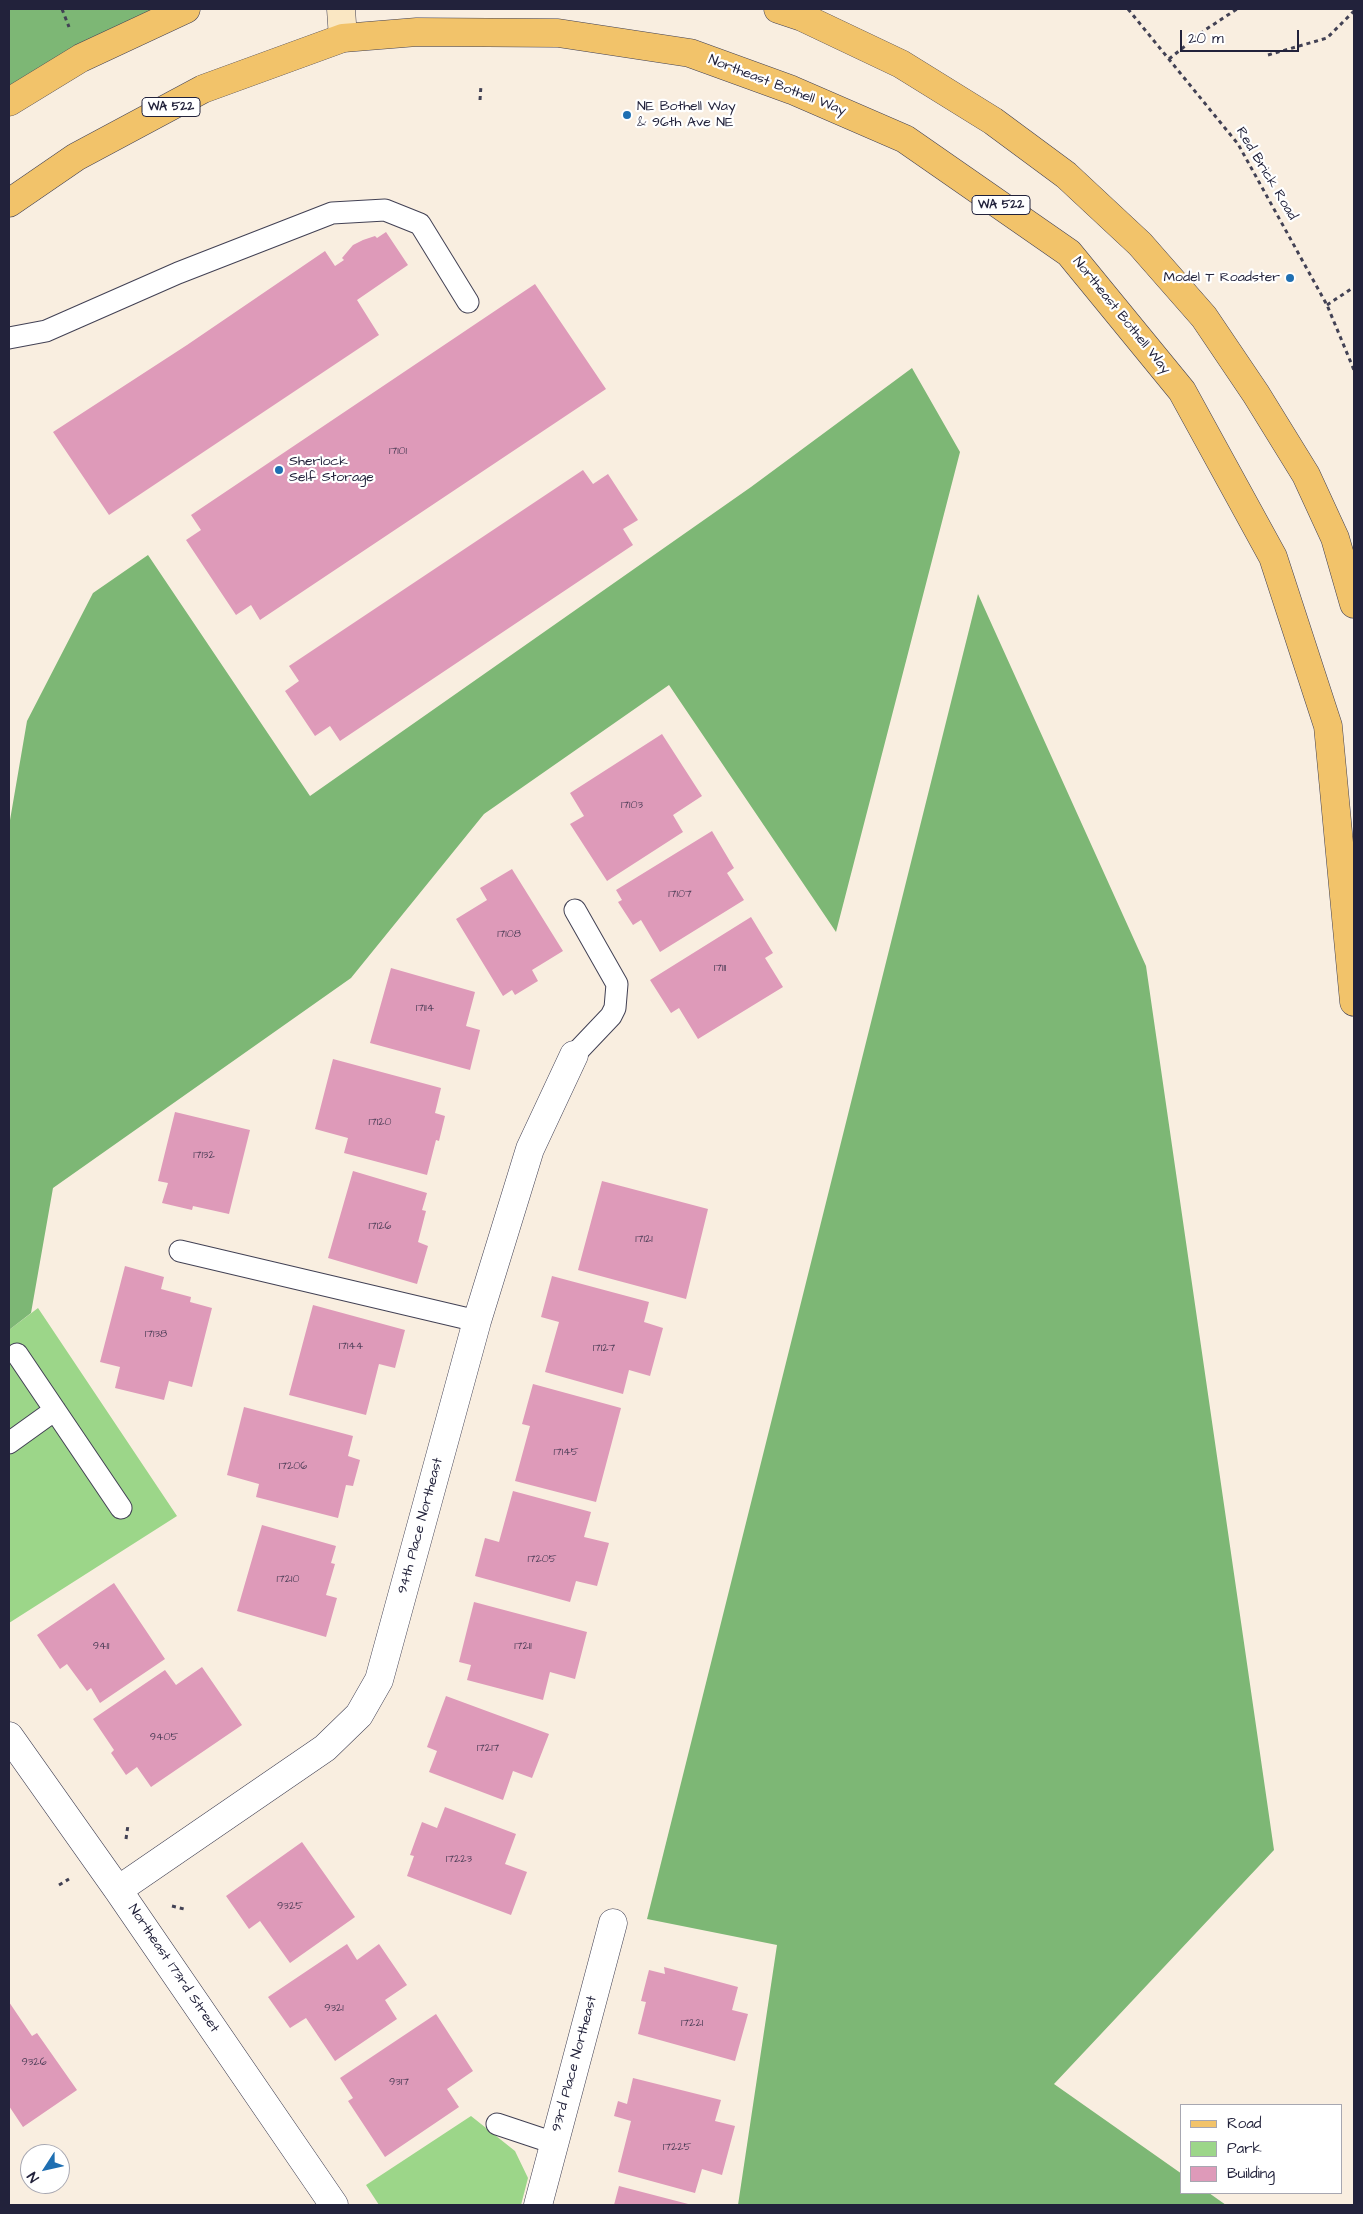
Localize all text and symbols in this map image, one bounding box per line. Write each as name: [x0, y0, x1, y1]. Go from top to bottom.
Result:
scale bar: [1183, 20, 1302, 52]
text: 20 m: [1188, 28, 1224, 49]
street label: Northeast Bothell Way: [706, 52, 848, 120]
road number: WA 522: [142, 98, 200, 116]
place label: NE Bothell Way & 96th Ave NE: [637, 99, 736, 132]
marker: NE Bothell Way & 96th Ave NE: [621, 109, 633, 121]
street label: Red Brick Road: [1232, 125, 1300, 223]
road number: WA 522: [972, 196, 1030, 214]
street label: Northeast Bothell Way: [1069, 254, 1173, 378]
place label: Model T Roadster: [1164, 270, 1280, 286]
marker: Model T Roadster: [1284, 272, 1296, 284]
house number: 17101: [389, 445, 407, 459]
place label: Sherlock Self Storage: [289, 454, 374, 487]
marker: Sherlock Self Storage: [273, 464, 285, 476]
house number: 17103: [621, 799, 643, 813]
house number: 17107: [668, 888, 692, 902]
house number: 17108: [497, 928, 521, 942]
house number: 17111: [714, 962, 726, 976]
house number: 17114: [416, 1002, 434, 1016]
house number: 17120: [369, 1116, 391, 1130]
house number: 17132: [193, 1149, 215, 1163]
house number: 17126: [369, 1220, 391, 1234]
house number: 17121: [635, 1233, 653, 1247]
house number: 17138: [145, 1328, 167, 1342]
house number: 17144: [339, 1340, 363, 1354]
house number: 17127: [593, 1342, 615, 1356]
house number: 17145: [554, 1446, 578, 1460]
street label: 94th Place Northeast: [395, 1456, 447, 1596]
house number: 17206: [279, 1460, 307, 1474]
house number: 17205: [527, 1553, 557, 1567]
house number: 17210: [277, 1573, 299, 1587]
house number: 9411: [93, 1640, 109, 1654]
house number: 17211: [514, 1640, 532, 1654]
house number: 9405: [150, 1731, 178, 1745]
house number: 17217: [477, 1742, 499, 1756]
house number: 17223: [446, 1853, 472, 1867]
house number: 9325: [277, 1900, 303, 1914]
street label: Northeast 173rd Street: [124, 1902, 222, 2036]
street label: 93rd Place Northeast: [549, 1994, 601, 2134]
house number: 9321: [324, 2002, 344, 2016]
house number: 17221: [681, 2017, 703, 2031]
house number: 9326: [21, 2056, 47, 2070]
house number: 9317: [389, 2076, 409, 2090]
legend: [1180, 2104, 1343, 2194]
text: Road: [1227, 2113, 1261, 2134]
text: Park: [1227, 2138, 1262, 2159]
house number: 17225: [663, 2141, 691, 2155]
north arrow: [20, 2144, 70, 2194]
text: Building: [1227, 2163, 1275, 2184]
text: N: [23, 2168, 44, 2186]

